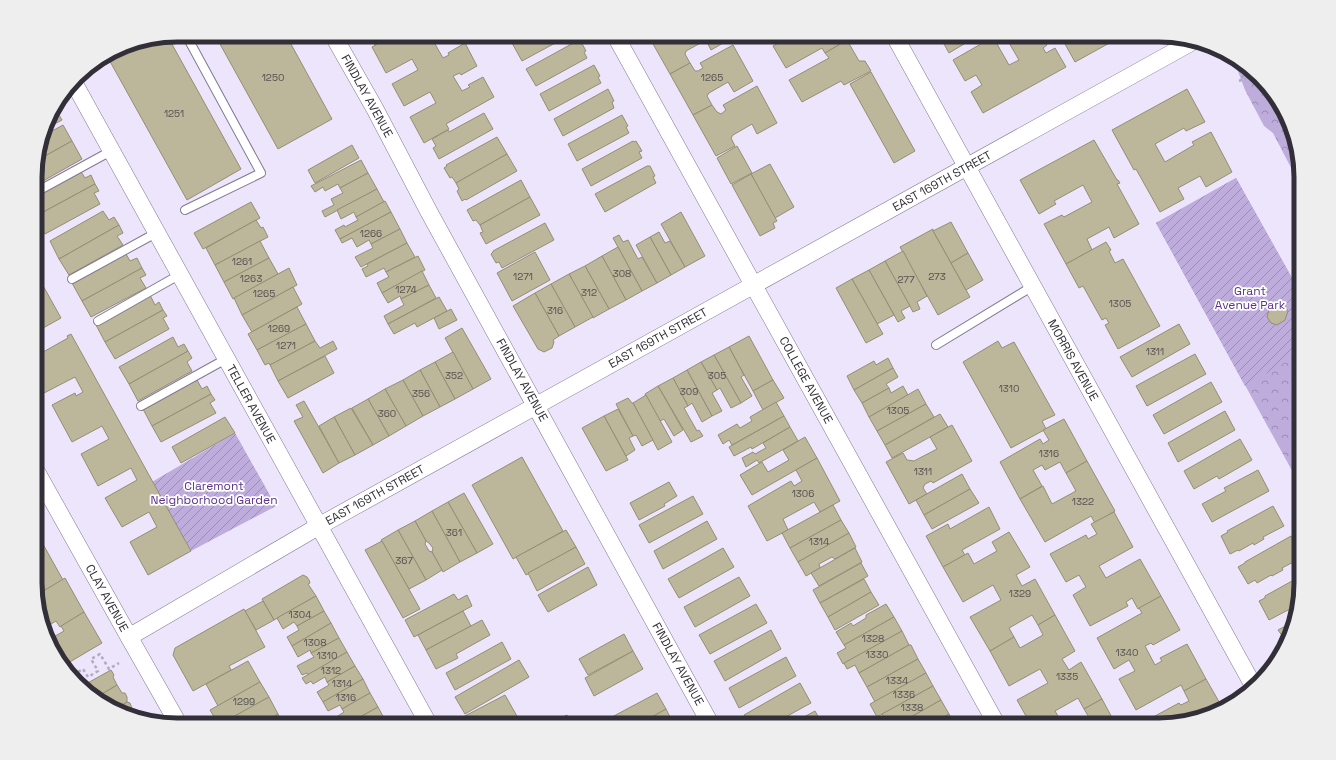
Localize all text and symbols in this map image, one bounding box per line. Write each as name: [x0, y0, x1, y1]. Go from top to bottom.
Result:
street label: FINDLAY AVENUE: [338, 52, 397, 141]
house number: 1250: [262, 71, 284, 84]
house number: 1265: [701, 71, 723, 84]
house number: 1251: [164, 107, 184, 120]
street label: EAST 169TH STREET: [890, 147, 994, 215]
house number: 1266: [360, 227, 382, 240]
house number: 1261: [232, 255, 252, 268]
house number: 308: [613, 267, 631, 280]
house number: 1271: [513, 270, 533, 283]
house number: 273: [928, 270, 946, 283]
house number: 1263: [240, 272, 262, 285]
house number: 277: [897, 273, 915, 286]
house number: 1274: [395, 283, 417, 296]
park label: Grant Avenue Park: [1215, 283, 1286, 313]
house number: 312: [581, 286, 597, 299]
house number: 1265: [253, 287, 275, 300]
house number: 1305: [1109, 297, 1131, 310]
house number: 316: [547, 304, 563, 317]
street label: EAST 169TH STREET: [606, 304, 710, 372]
street label: MORRIS AVENUE: [1044, 317, 1102, 404]
house number: 1269: [268, 322, 290, 335]
street label: COLLEGE AVENUE: [775, 334, 837, 427]
street label: FINDLAY AVENUE: [493, 336, 552, 425]
house number: 1271: [276, 339, 296, 352]
house number: 1311: [1146, 345, 1164, 358]
street label: TELLER AVENUE: [223, 362, 279, 447]
house number: 352: [445, 369, 463, 382]
house number: 305: [708, 369, 726, 382]
house number: 1310: [999, 382, 1019, 395]
house number: 309: [680, 385, 698, 398]
house number: 356: [412, 387, 430, 400]
house number: 1305: [887, 404, 909, 417]
house number: 360: [378, 407, 396, 420]
house number: 1316: [1039, 447, 1059, 460]
street label: EAST 169TH STREET: [323, 461, 427, 529]
house number: 1311: [914, 465, 932, 478]
park label: Claremont Neighborhood Garden: [150, 478, 278, 508]
house number: 1306: [792, 487, 814, 500]
house number: 1322: [1072, 495, 1094, 508]
house number: 361: [446, 526, 462, 539]
house number: 1314: [809, 535, 829, 548]
house number: 367: [395, 554, 413, 567]
street label: CLAY AVENUE: [82, 561, 132, 635]
house number: 1329: [1009, 587, 1031, 600]
house number: 1304: [289, 608, 311, 621]
street label: FINDLAY AVENUE: [649, 620, 708, 709]
house number: 1328: [862, 632, 884, 645]
house number: 1308: [304, 636, 326, 649]
house number: 1340: [1116, 646, 1138, 659]
house number: 1330: [866, 648, 888, 661]
house number: 1310: [317, 649, 337, 662]
house number: 1312: [321, 664, 341, 677]
house number: 1335: [1056, 670, 1078, 683]
house number: 1334: [886, 674, 908, 687]
house number: 1314: [332, 677, 352, 690]
house number: 1336: [893, 688, 915, 701]
house number: 1316: [336, 691, 356, 704]
house number: 1299: [233, 695, 255, 708]
house number: 1338: [901, 701, 923, 714]

